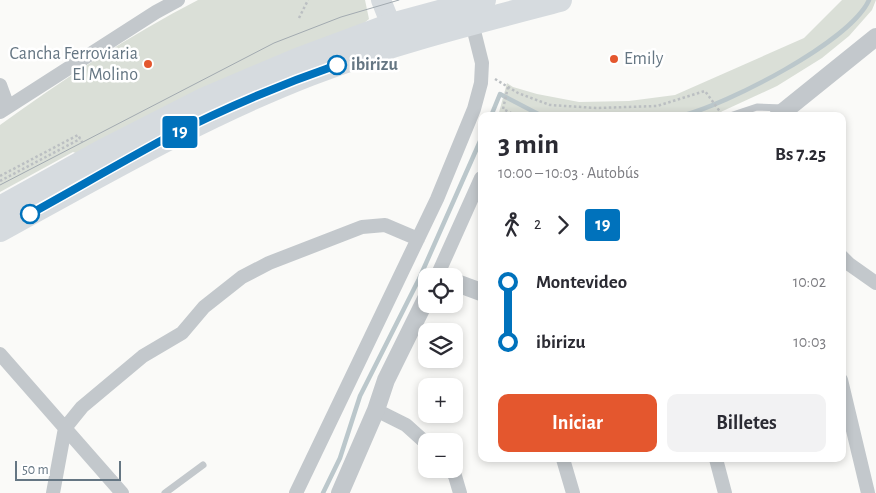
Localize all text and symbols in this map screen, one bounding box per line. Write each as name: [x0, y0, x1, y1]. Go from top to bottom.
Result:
place label: Cancha Ferroviaria El Molino: [9, 45, 138, 84]
place label: Emily: [624, 50, 664, 68]
marker: Emily: [608, 53, 620, 65]
marker: ibirizu: [327, 55, 347, 75]
place label: ibirizu: [351, 56, 398, 74]
marker: Cancha Ferroviaria El Molino: [142, 58, 154, 70]
line badge: 19: [158, 116, 202, 148]
text: 19: [172, 123, 188, 141]
text: 3 min: [498, 131, 559, 159]
text: Bs 7.25: [775, 145, 826, 164]
text: 10:00 – 10:03 · Autobús: [498, 165, 639, 181]
unlabelled marker: [20, 204, 40, 224]
icon: walk: [498, 211, 526, 239]
icon: forward: [549, 211, 577, 239]
text: 2: [534, 216, 541, 232]
text: 19: [595, 216, 610, 234]
map controls: [418, 268, 463, 478]
button: locate: [418, 268, 463, 313]
text: Montevideo: [536, 273, 627, 292]
text: 10:02: [793, 274, 826, 290]
button: layers: [418, 323, 463, 368]
text: ibirizu: [536, 333, 585, 352]
text: 10:03: [793, 334, 826, 350]
button: +: [418, 378, 463, 423]
button: Iniciar: [498, 394, 657, 452]
button: Billetes: [667, 394, 826, 452]
button: −: [418, 433, 463, 478]
scale bar: [15, 458, 121, 481]
text: 50 m: [22, 463, 49, 477]

